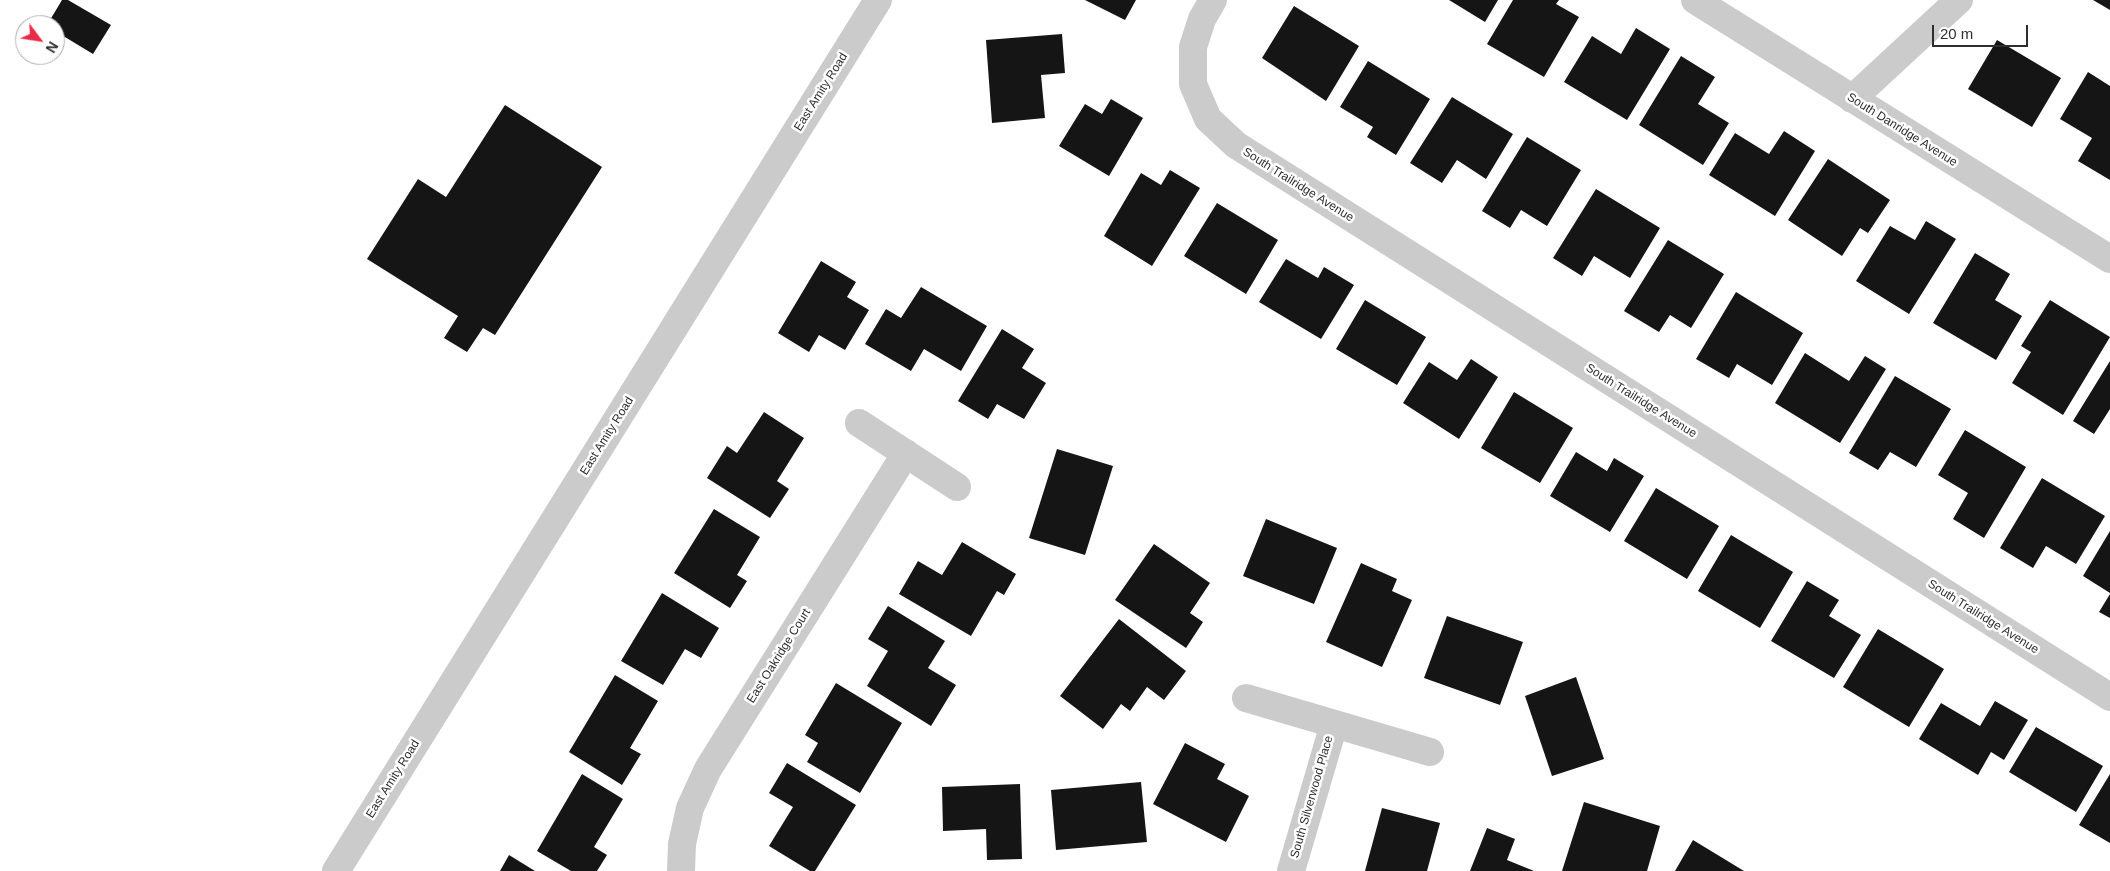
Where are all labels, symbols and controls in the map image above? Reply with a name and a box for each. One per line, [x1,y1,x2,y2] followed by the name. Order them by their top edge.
[15,15,65,65] north arrow
[1935,15,2031,47] scale bar
[1940,25,1973,42] text: 20 m
[43,39,61,56] text: N
[791,50,851,134] street label: East Amity Road
[1844,90,1960,170] street label: South Danridge Avenue
[1240,145,1356,225] street label: South Trailridge Avenue
[1583,361,1699,441] street label: South Trailridge Avenue
[577,394,637,478] street label: East Amity Road
[1925,577,2041,657] street label: South Trailridge Avenue
[744,606,814,706] street label: East Oakridge Court
[1288,734,1336,860] street label: South Silverwood Place
[363,737,423,821] street label: East Amity Road

